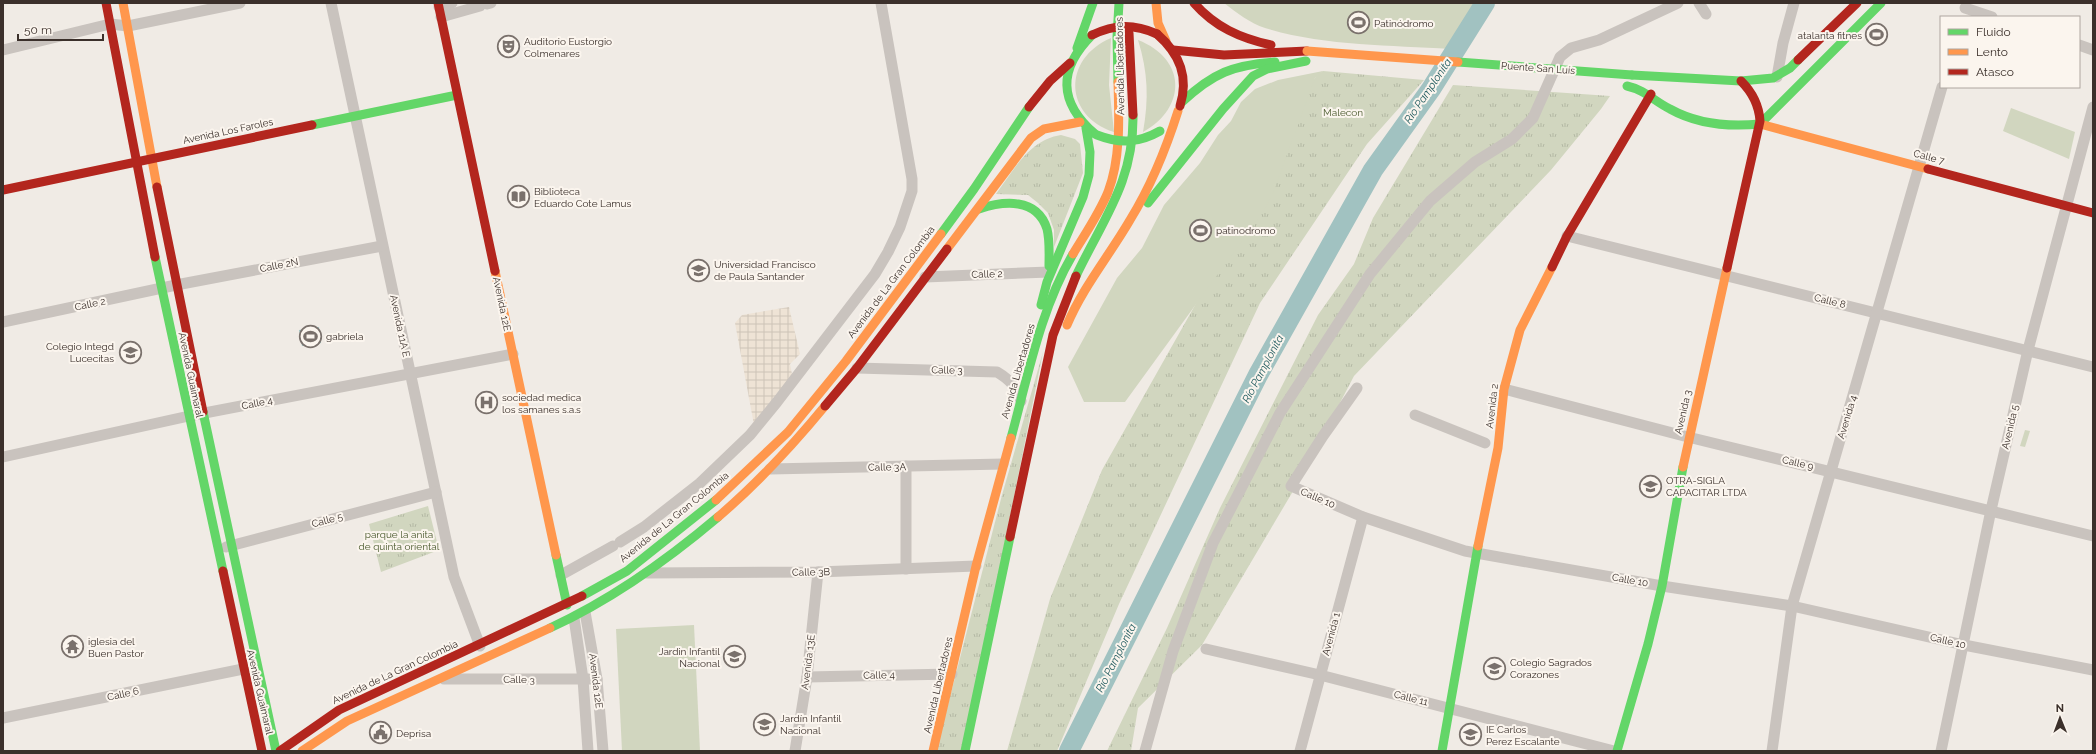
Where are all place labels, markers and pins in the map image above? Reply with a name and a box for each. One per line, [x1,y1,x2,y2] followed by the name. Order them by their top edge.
[1346,10,1372,36] sports icon: Patinódromo
[1374,18,1434,29] place label: Patinódromo
[1864,22,1890,48] sports icon: atalanta fitnes
[1798,30,1862,41] place label: atalanta fitnes
[496,34,522,60] theatre icon: Auditorio Eustorgio Colmenares
[524,36,612,59] place label: Auditorio Eustorgio Colmenares
[505,184,531,210] library icon: Biblioteca Eduardo Cote Lamus
[534,186,631,209] place label: Biblioteca Eduardo Cote Lamus
[1188,217,1214,243] sports icon: patinodromo
[1216,225,1276,236] place label: patinodromo
[686,257,712,283] school or university icon: Universidad Francisco de Paula Santander
[714,259,816,282] place label: Universidad Francisco de Paula Santander
[297,323,323,349] sports icon: gabriela
[326,331,364,342] place label: gabriela
[117,339,143,365] school or university icon: Colegio Integd Lucecitas
[46,341,114,364] place label: Colegio Integd Lucecitas
[474,390,500,416] hospital icon: sociedad medica los samanes s.a.s
[502,392,581,415] place label: sociedad medica los samanes s.a.s
[1638,473,1664,499] school or university icon: OTRA-SIGLA CAPACITAR LTDA
[1666,475,1747,498] place label: OTRA-SIGLA CAPACITAR LTDA
[60,634,86,660] temple icon: iglesia del Buen Pastor
[88,636,145,659] place label: iglesia del Buen Pastor
[722,644,748,670] school or university icon: Jardin Infantil Nacional
[659,646,720,669] place label: Jardin Infantil Nacional
[1481,655,1507,681] school or university icon: Colegio Sagrados Corazones
[1510,657,1592,680] place label: Colegio Sagrados Corazones
[751,711,777,737] school or university icon: Jardín Infantil Nacional
[780,713,842,736] place label: Jardín Infantil Nacional
[367,720,393,746] public building icon: Deprisa
[1457,722,1483,748] school or university icon: IE Carlos Perez Escalante
[1486,724,1560,747] place label: IE Carlos Perez Escalante
[396,728,431,739] place label: Deprisa

